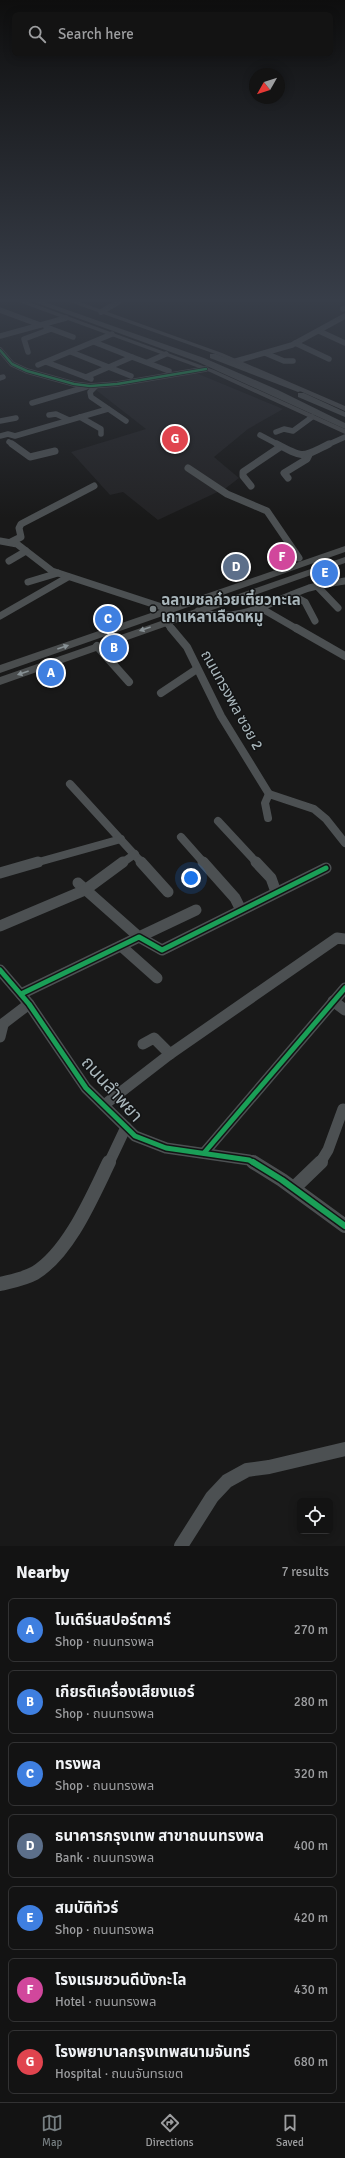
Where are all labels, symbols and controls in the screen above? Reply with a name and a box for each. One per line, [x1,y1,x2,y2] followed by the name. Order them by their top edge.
[12,12,333,56] search box
[26,23,48,45] icon: search
[58,25,134,43] text: Search here
[249,68,285,104] north arrow
[162,424,188,454] pin: G
[269,542,295,572] pin: F
[223,552,249,582] pin: D
[312,558,338,588] pin: E
[161,589,301,627] place label: ฉลามชลก๋วยเตี๋ยวทะเล เกาเหลาเลือดหมู
[95,604,121,634] pin: C
[148,604,158,614] marker: ฉลามชลก๋วยเตี๋ยวทะเล เกาเหลาเลือดหมู
[138,626,150,632] one-way arrow
[101,633,127,663] pin: B
[58,643,70,649] one-way arrow
[197,647,267,753] street label: ถนนทรงพล ซอย 2
[38,658,64,688] pin: A
[16,670,28,676] one-way arrow
[181,868,201,888] your location
[77,1052,147,1126] street label: ถนนลำพยา
[297,1498,333,1534] map controls
[297,1498,333,1534] button: locate
[16,1562,69,1583] text: Nearby
[281,1564,329,1580] text: 7 results
[55,1611,171,1629] text: โมเดิร์นสปอร์ตคาร์
[26,1622,34,1638] text: A
[294,1622,328,1638] text: 270 m
[55,1634,154,1650] text: Shop · ถนนทรงพล
[55,1683,195,1701] text: เกียรติเครื่องเสียงแอร์
[26,1694,34,1710] text: B
[294,1694,328,1710] text: 280 m
[55,1706,154,1722] text: Shop · ถนนทรงพล
[55,1755,101,1773] text: ทรงพล
[26,1766,34,1782] text: C
[294,1766,328,1782] text: 320 m
[55,1778,154,1794] text: Shop · ถนนทรงพล
[55,1827,264,1845] text: ธนาคารกรุงเทพ สาขาถนนทรงพล
[26,1838,34,1854] text: D
[294,1838,328,1854] text: 400 m
[55,1850,154,1866] text: Bank · ถนนทรงพล
[55,1899,118,1917] text: สมบัติทัวร์
[26,1910,34,1926] text: E
[294,1910,328,1926] text: 420 m
[55,1922,154,1938] text: Shop · ถนนทรงพล
[55,1971,186,1989] text: โรงแรมชวนดีบังกะโล
[27,1982,33,1998] text: F
[294,1982,328,1998] text: 430 m
[55,1994,156,2010] text: Hotel · ถนนทรงพล
[55,2043,250,2061] text: โรงพยาบาลกรุงเทพสนามจันทร์
[26,2054,34,2070] text: G
[294,2054,328,2070] text: 680 m
[55,2066,183,2082] text: Hospital · ถนนจันทรเขต
[41,2112,63,2149] tab: Map
[146,2112,194,2149] tab: Directions
[276,2112,304,2149] tab: Saved

